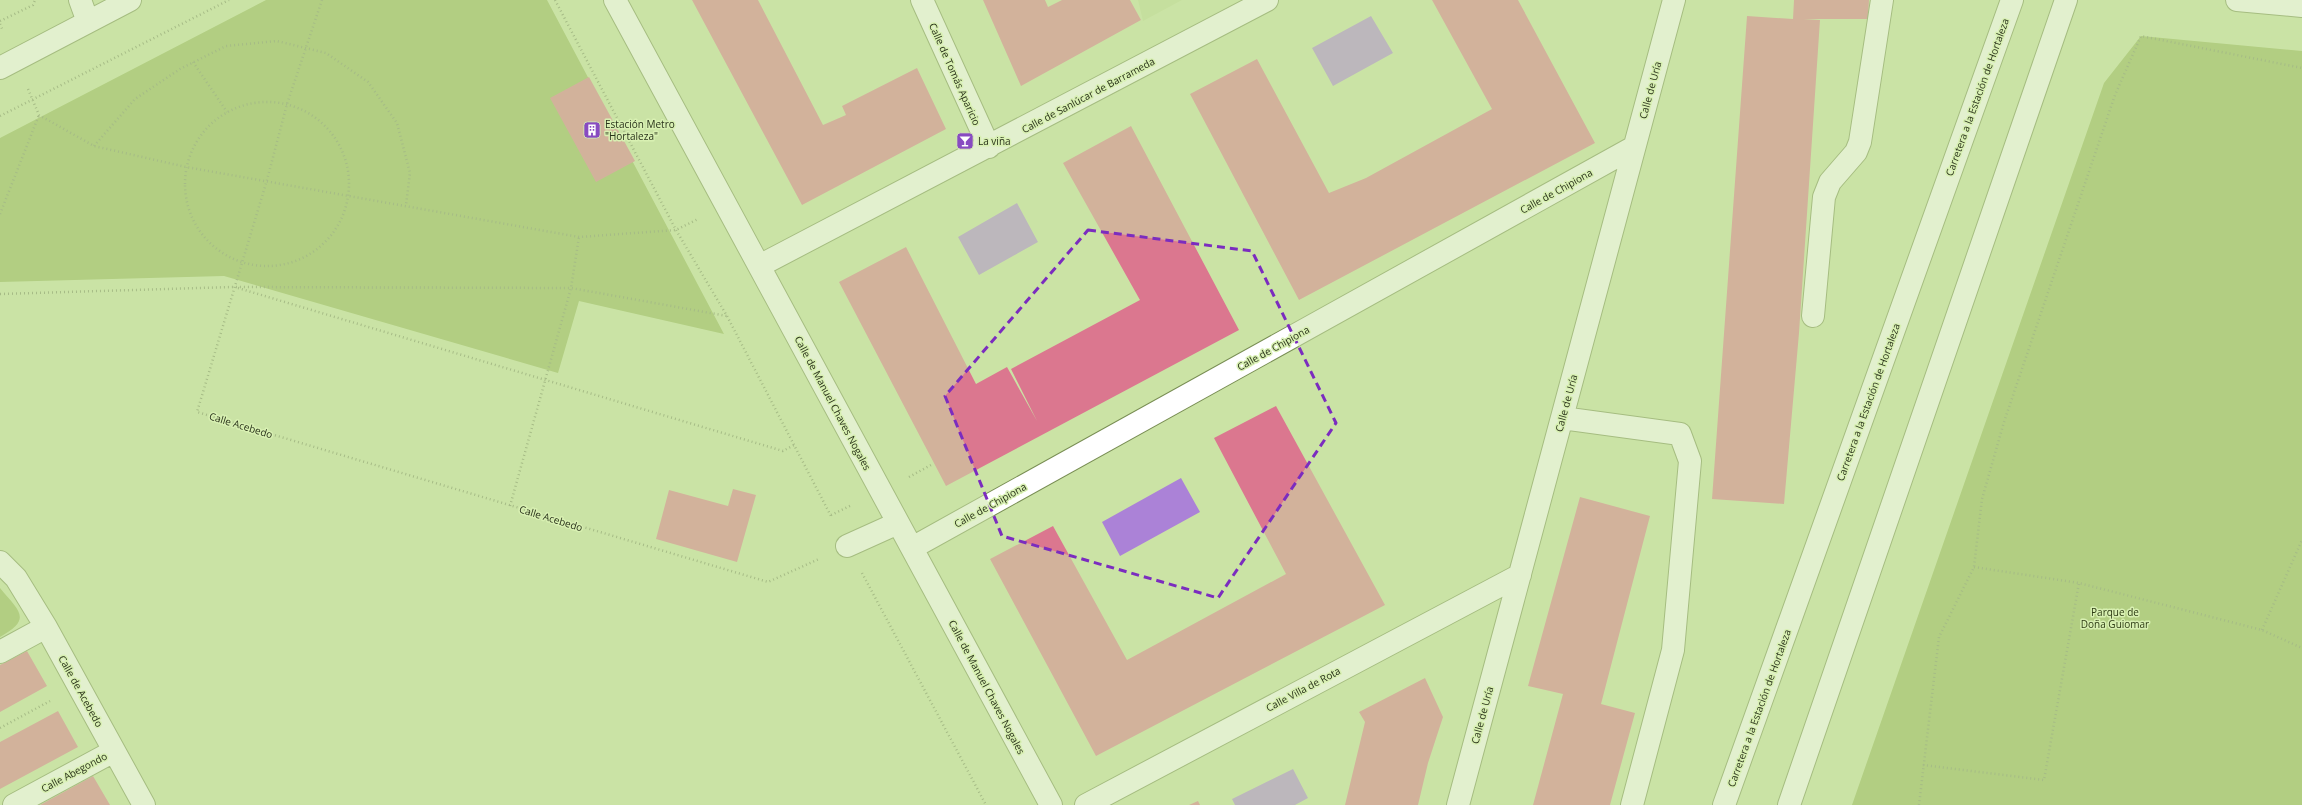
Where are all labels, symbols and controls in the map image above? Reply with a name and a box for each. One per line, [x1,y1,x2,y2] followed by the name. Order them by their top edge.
[1942,16,2012,178] street label: Carretera a la Estación de Hortaleza
[926,20,984,128] street label: Calle de Tomás Aparicio
[1019,54,1157,136] street label: Calle de Sanlúcar de Barrameda
[1636,60,1664,120] street label: Calle de Uría
[605,117,675,143] place label: Estación Metro "Hortaleza"
[582,120,602,140] building icon: Estación Metro "Hortaleza"
[955,131,975,151] bar icon: La viña
[978,134,1011,148] place label: La viña
[1517,165,1595,217] street label: Calle de Chipiona
[1833,321,1903,483] street label: Carretera a la Estación de Hortaleza
[1234,322,1312,374] street label: Calle de Chipiona
[792,333,875,473] street label: Calle de Manuel Chaves Nogales
[1552,373,1580,433] street label: Calle de Uría
[208,409,274,441] street label: Calle Acebedo
[951,479,1029,531] street label: Calle de Chipiona
[518,502,584,534] street label: Calle Acebedo
[2081,605,2149,631] park label: Parque de Doña Guiomar
[946,617,1029,757] street label: Calle de Manuel Chaves Nogales
[1724,627,1794,789] street label: Carretera a la Estación de Hortaleza
[55,653,107,729] street label: Calle de Acebedo
[1263,663,1343,715] street label: Calle Villa de Rota
[1468,685,1496,745] street label: Calle de Uría
[39,749,109,795] street label: Calle Abegondo

